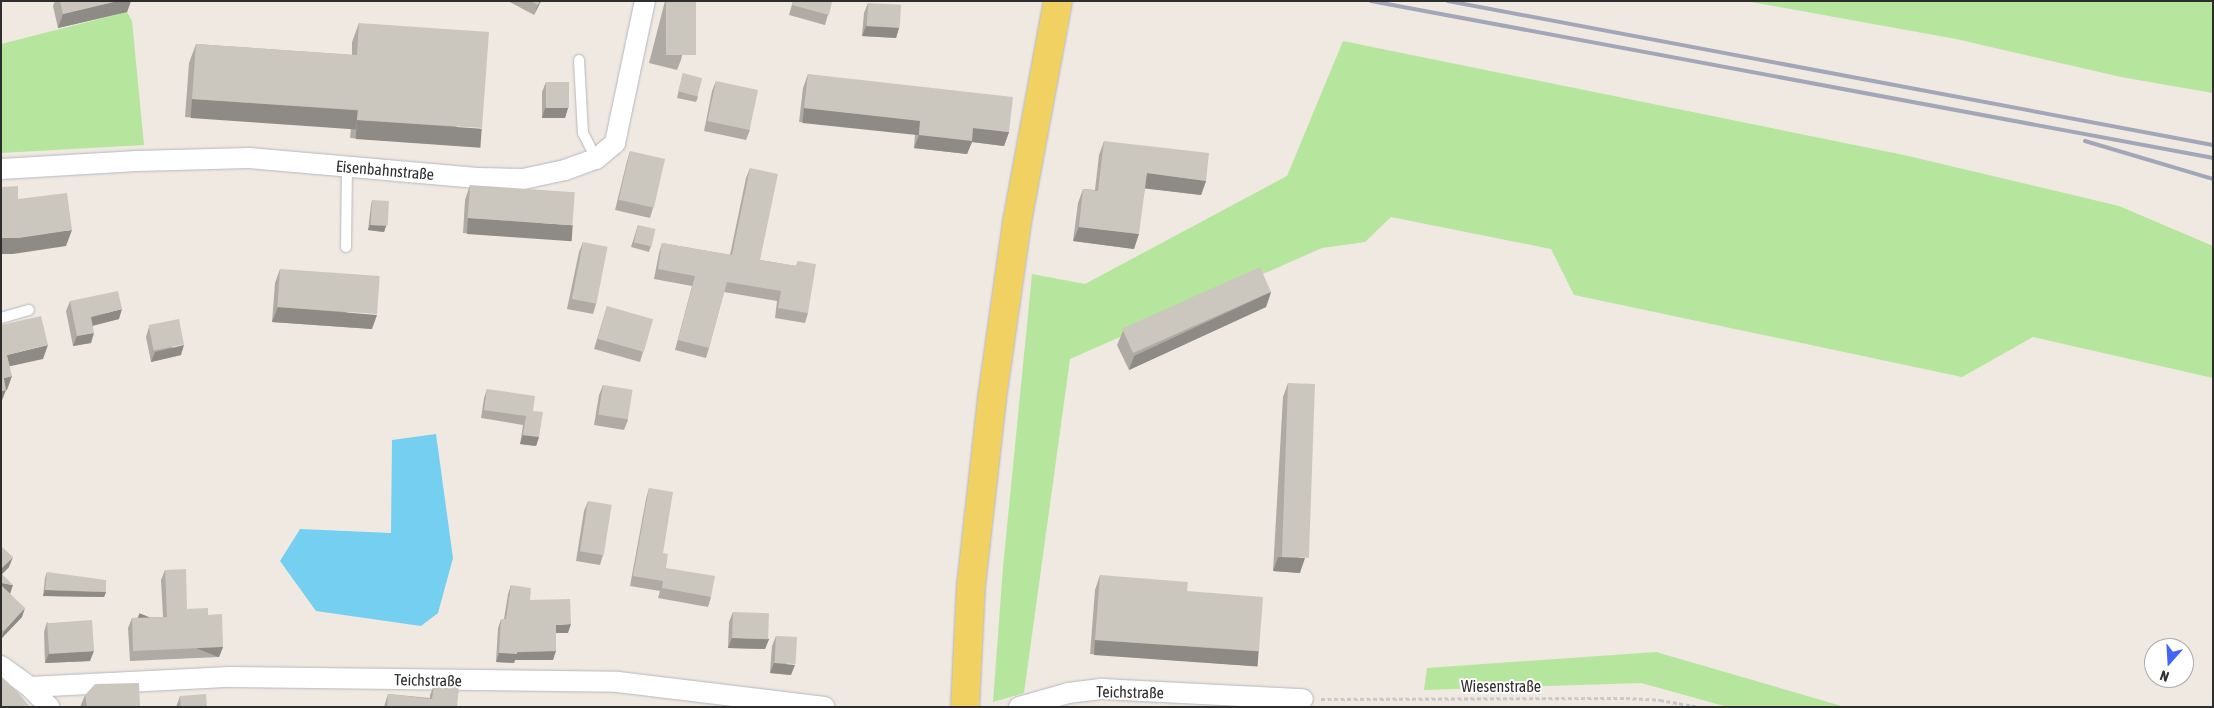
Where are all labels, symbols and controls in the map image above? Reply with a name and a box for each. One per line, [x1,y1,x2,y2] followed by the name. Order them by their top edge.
[335,156,435,184] street label: Eisenbahnstraße
[2144,638,2194,688] north arrow
[2158,667,2171,685] text: N
[394,670,462,690] street label: Teichstraße
[1461,676,1541,696] street label: Wiesenstraße
[1096,682,1164,702] street label: Teichstraße

